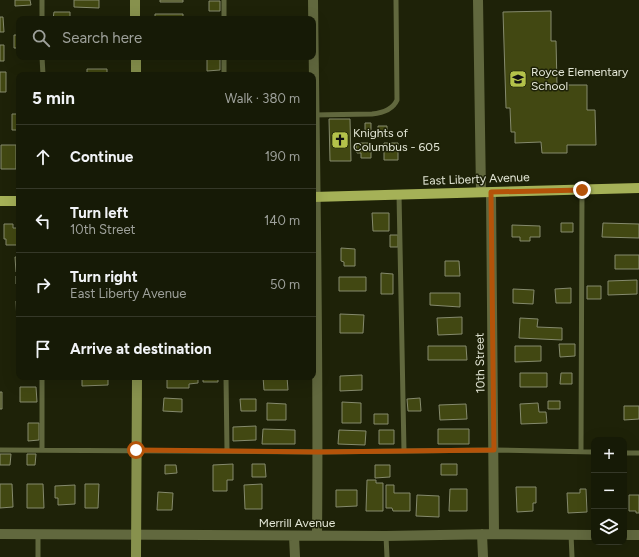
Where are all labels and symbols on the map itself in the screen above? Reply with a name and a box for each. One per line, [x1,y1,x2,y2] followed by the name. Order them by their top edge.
[531,65,629,93] place label: Royce Elementary School
[508,69,528,89] school or university icon: Royce Elementary School
[353,126,440,154] place label: Knights of Columbus - 605
[330,130,350,150] church icon: Knights of Columbus - 605
[422,170,530,188] street label: East Liberty Avenue
[573,181,591,199] route end
[472,332,488,393] street label: 10th Street
[127,441,145,459] route start
[259,516,336,530] street label: Merrill Avenue

